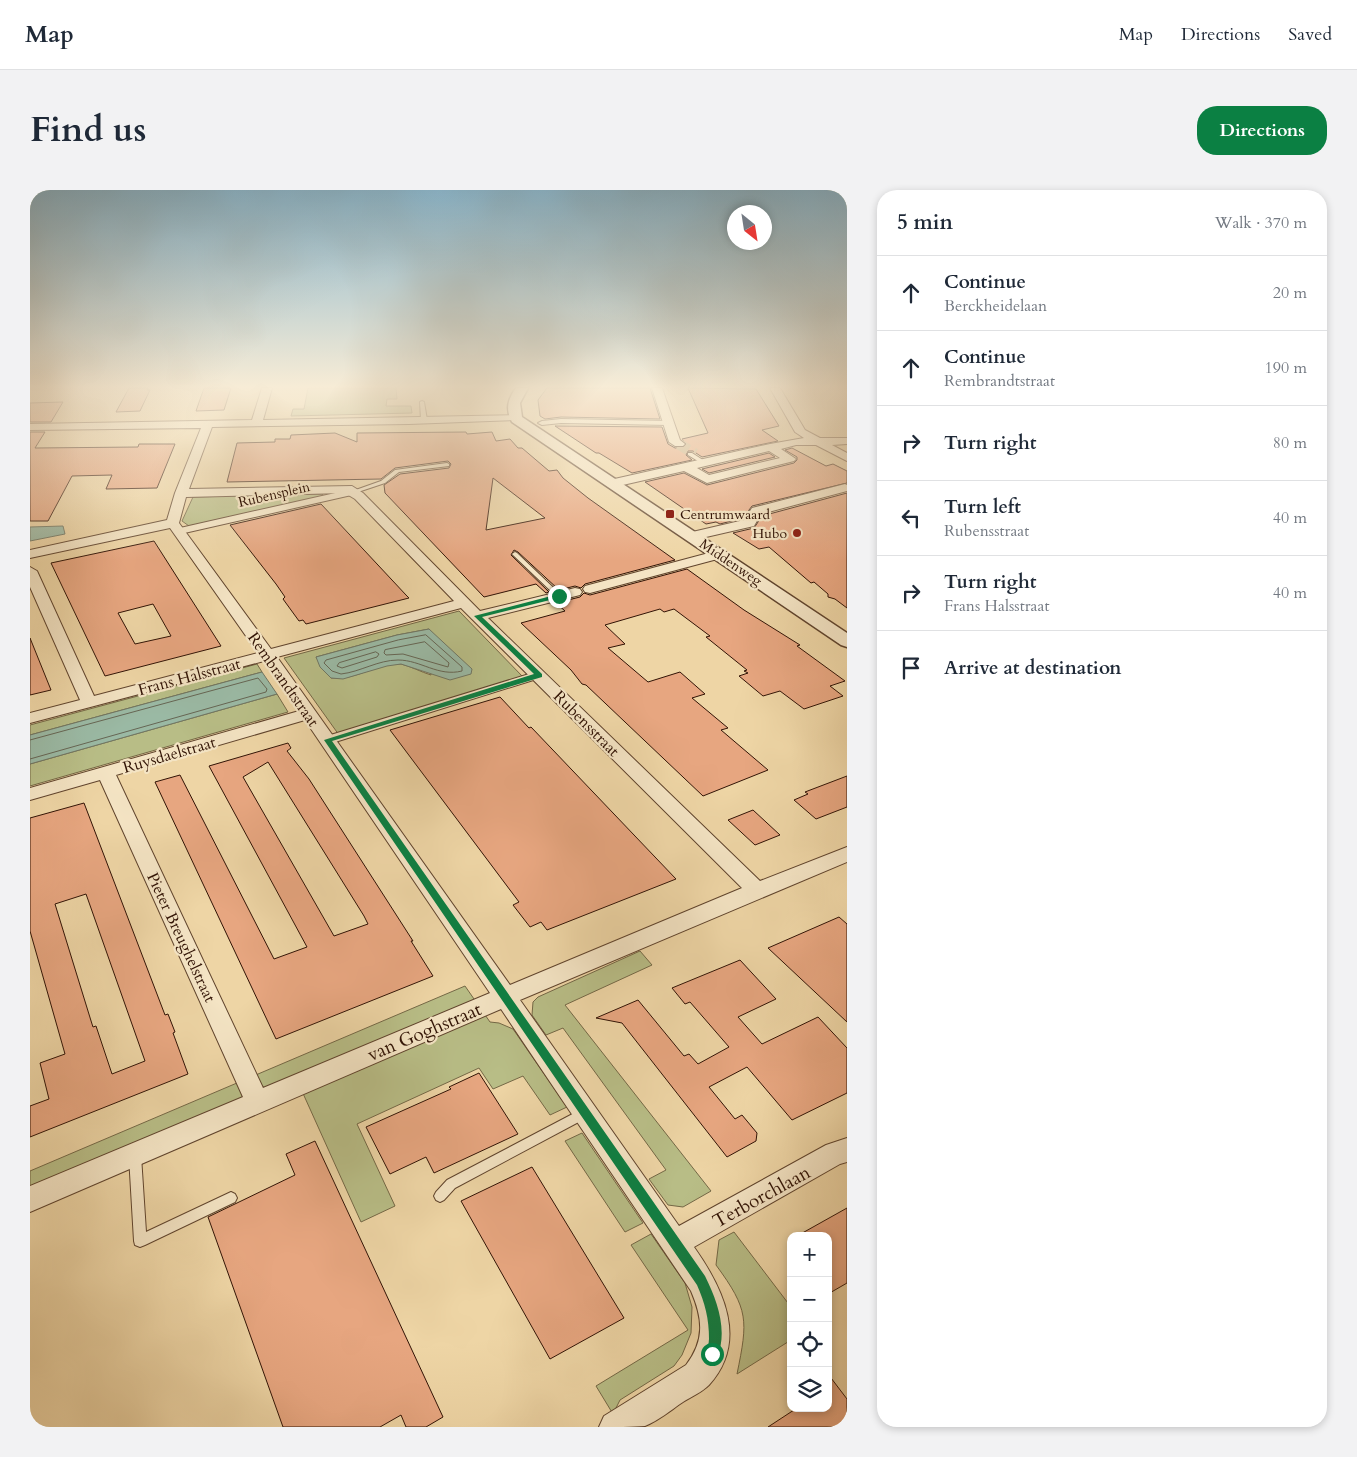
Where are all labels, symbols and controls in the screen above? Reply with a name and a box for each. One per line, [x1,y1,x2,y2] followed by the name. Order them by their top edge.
[25,18,74,51] text: Map
[1119,22,1153,47] text: Map
[1181,22,1260,47] text: Directions
[1288,22,1332,47] text: Saved
[30,106,146,154] text: Find us
[1197,106,1327,155] button: Directions
[727,205,772,250] north arrow
[897,208,953,237] text: 5 min
[1215,212,1307,234] text: Walk · 370 m
[944,269,1026,295] text: Continue
[897,279,925,307] icon: ahead
[1273,282,1307,304] text: 20 m
[944,295,1047,317] text: Berckheidelaan
[944,344,1026,370] text: Continue
[897,354,925,382] icon: ahead
[1265,357,1307,379] text: 190 m
[944,370,1055,392] text: Rembrandtstraat
[897,429,925,457] icon: right
[944,430,1036,456] text: Turn right
[1273,432,1307,454] text: 80 m
[236,477,312,512] street label: Rubensplein
[944,494,1021,520] text: Turn left
[897,504,925,532] icon: left
[680,505,771,524] place label: Centrumwaard
[1273,507,1307,529] text: 40 m
[664,508,676,520] marker: Centrumwaard
[944,520,1029,542] text: Rubensstraat
[753,524,787,543] place label: Hubo
[791,527,803,539] marker: Hubo
[696,534,766,590] street label: Middenweg
[944,569,1036,595] text: Turn right
[897,579,925,607] icon: right
[1273,582,1307,604] text: 40 m
[548,585,571,608] route end
[944,595,1049,617] text: Frans Halsstraat
[242,628,324,731] street label: Rembrandtstraat
[135,653,243,701] street label: Frans Halsstraat
[897,654,925,682] icon: arrive
[944,655,1121,681] text: Arrive at destination
[548,686,624,762] street label: Rubensstraat
[120,731,218,779] street label: Ruysdaelstraat
[141,869,221,1006] street label: Pieter Breughelstraat
[363,996,486,1068] street label: van Goghstraat
[708,1159,815,1234] street label: Terborchlaan
[787,1232,832,1412] map controls
[787,1232,832,1277] button: +
[787,1277,832,1322] button: −
[787,1322,832,1367] button: locate
[701,1343,724,1366] route start
[787,1367,832,1412] button: layers

